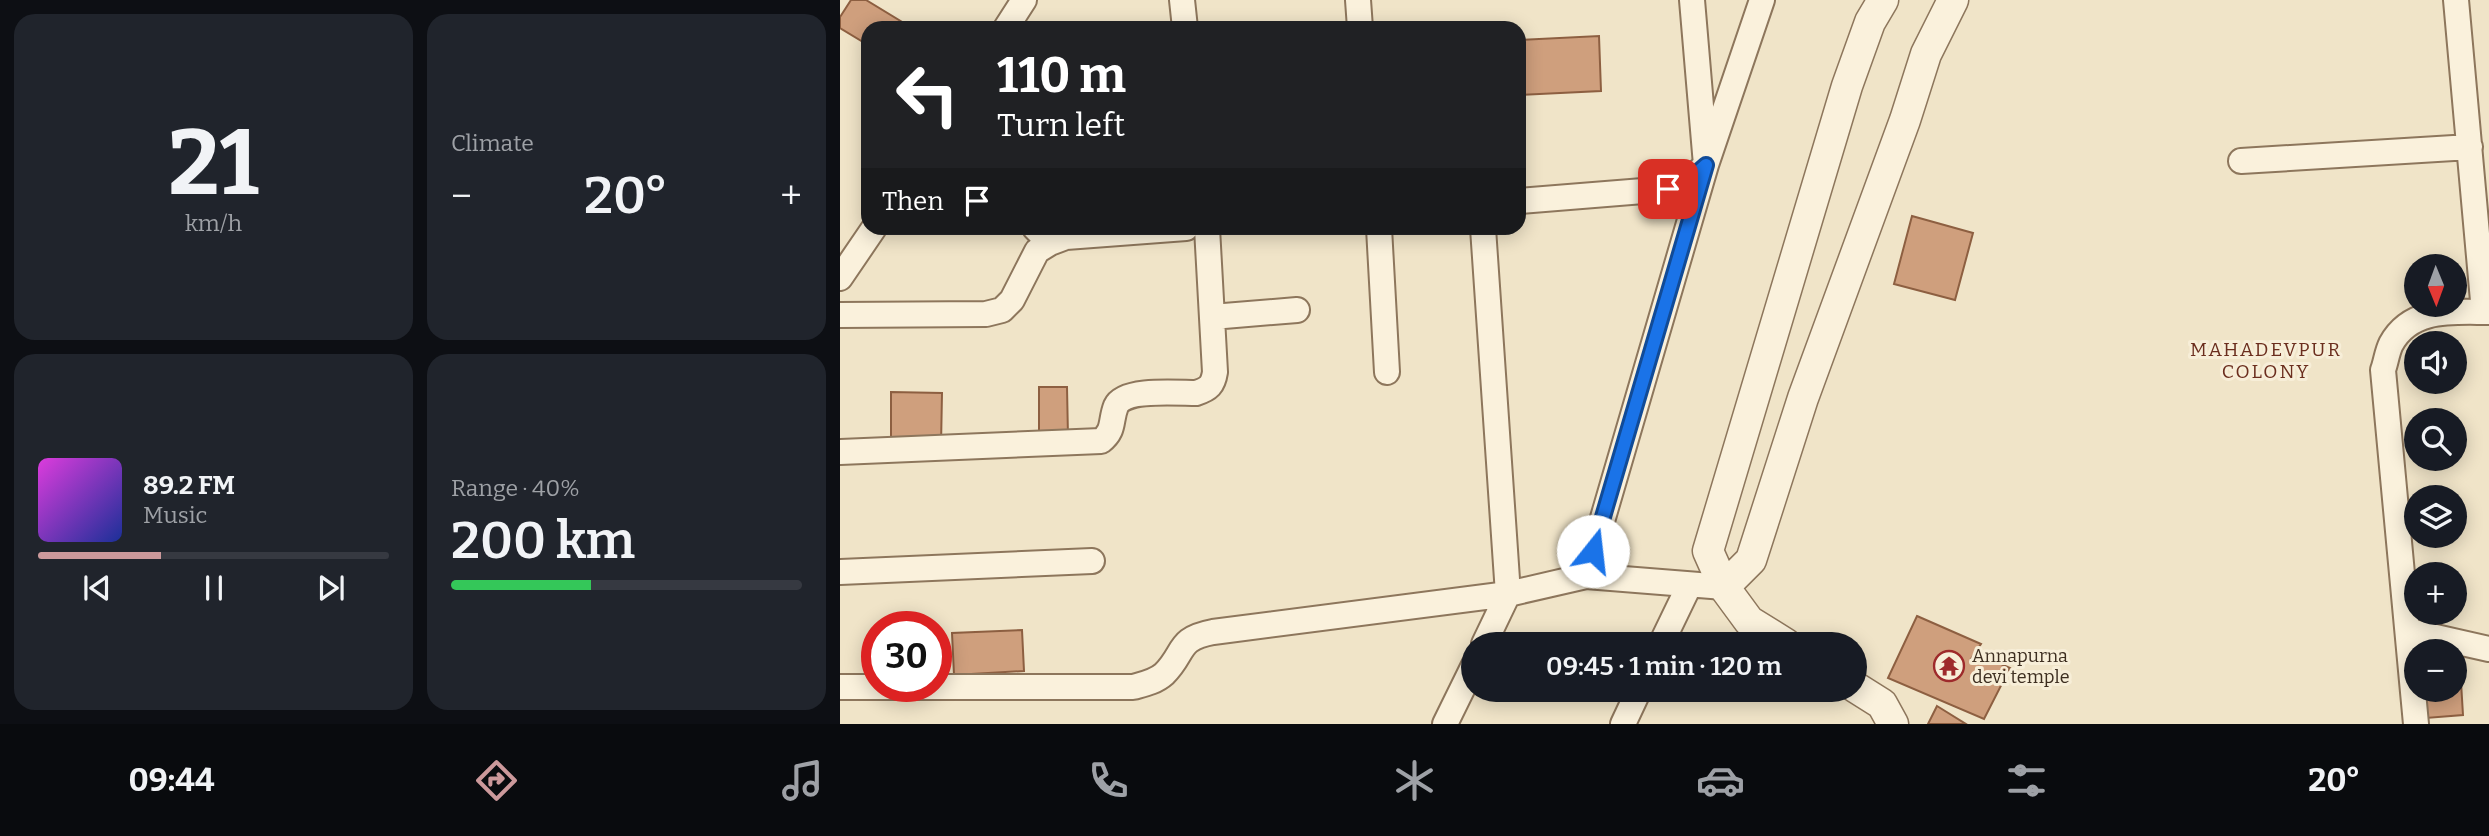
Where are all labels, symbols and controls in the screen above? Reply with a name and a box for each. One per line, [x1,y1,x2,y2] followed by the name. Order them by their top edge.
[997,46,1126,105] text: 110 m
[882,49,973,140] icon: left
[997,106,1125,144] text: Turn left
[168,109,259,218] text: 21
[451,129,534,157] text: Climate
[1638,159,1698,219] pin
[584,164,668,227] text: 20°
[1649,170,1687,208] icon: arrive
[451,173,472,219] text: −
[780,173,802,219] text: +
[958,182,996,220] icon: arrive
[882,186,944,217] text: Then
[185,209,242,237] text: km/h
[2404,254,2468,317] north arrow
[2404,254,2467,702] map controls
[2404,331,2467,394] button: sound
[2190,338,2342,383] district label: MAHADEVPUR COLONY
[2404,408,2467,471] button: search
[143,470,235,501] text: 89.2 FM
[451,474,580,502] text: Range · 40%
[2404,485,2467,548] button: layers
[143,501,207,529] text: Music
[451,509,635,572] text: 200 km
[1556,514,1630,588] position arrow
[2404,562,2467,625] button: +
[78,569,116,607] icon: previous
[195,569,233,607] icon: pause
[312,569,350,607] icon: next
[861,611,952,702] speed limit sign: 30
[2404,639,2467,702] button: −
[1972,645,2070,688] place label: Annapurna devi temple
[1932,649,1966,683] temple icon: Annapurna devi temple
[1546,651,1782,682] text: 09:45 · 1 min · 120 m
[472,756,521,805] icon: directions
[778,756,827,805] icon: music
[1084,756,1133,805] icon: phone
[1390,756,1439,805] icon: climate
[1696,756,1745,805] icon: car
[2002,756,2051,805] icon: filters
[129,761,215,799] text: 09:44
[2308,761,2360,799] text: 20°

